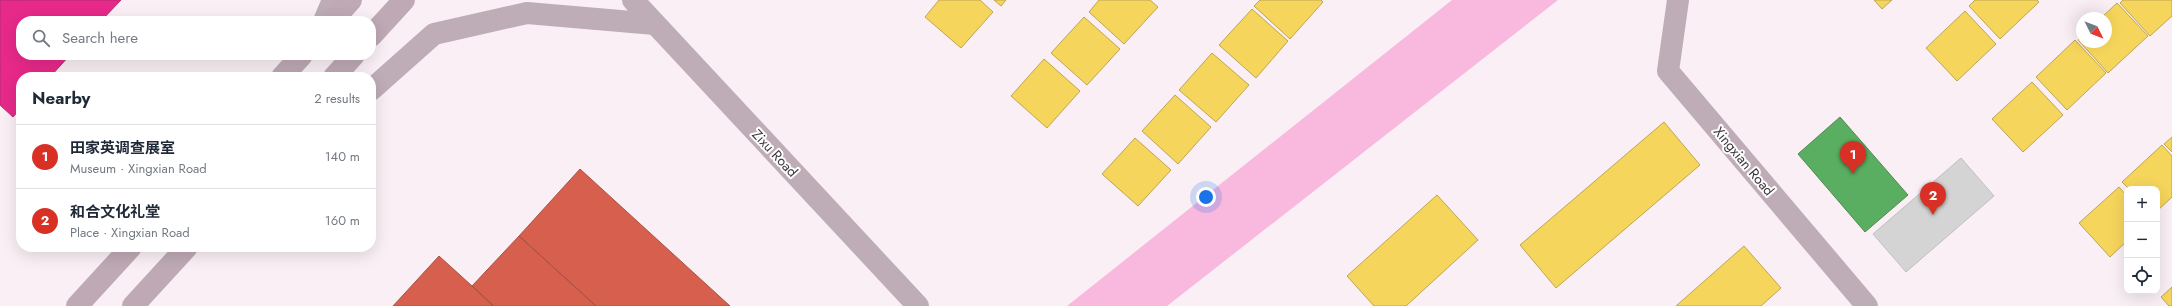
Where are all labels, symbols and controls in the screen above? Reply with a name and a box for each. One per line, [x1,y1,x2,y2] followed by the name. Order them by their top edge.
[2076,12,2112,48] north arrow
[16,16,376,60] search box
[30,27,52,49] icon: search
[62,27,138,49] text: Search here
[32,86,90,110] text: Nearby
[314,89,360,108] text: 2 results
[1709,122,1779,200] street label: Xingxian Road
[748,125,802,181] street label: Zixu Road
[70,137,175,159] text: 田家英调查展室
[1840,141,1866,174] pin: 1
[42,147,48,166] text: 1
[325,147,360,166] text: 140 m
[70,159,207,178] text: Museum · Xingxian Road
[1920,182,1946,215] pin: 2
[2124,186,2160,294] map controls
[2124,186,2160,222] button: +
[1196,187,1216,207] your location
[70,201,160,223] text: 和合文化礼堂
[41,211,49,230] text: 2
[325,211,360,230] text: 160 m
[2124,222,2160,258] button: −
[70,223,190,242] text: Place · Xingxian Road
[2124,258,2160,294] button: locate

